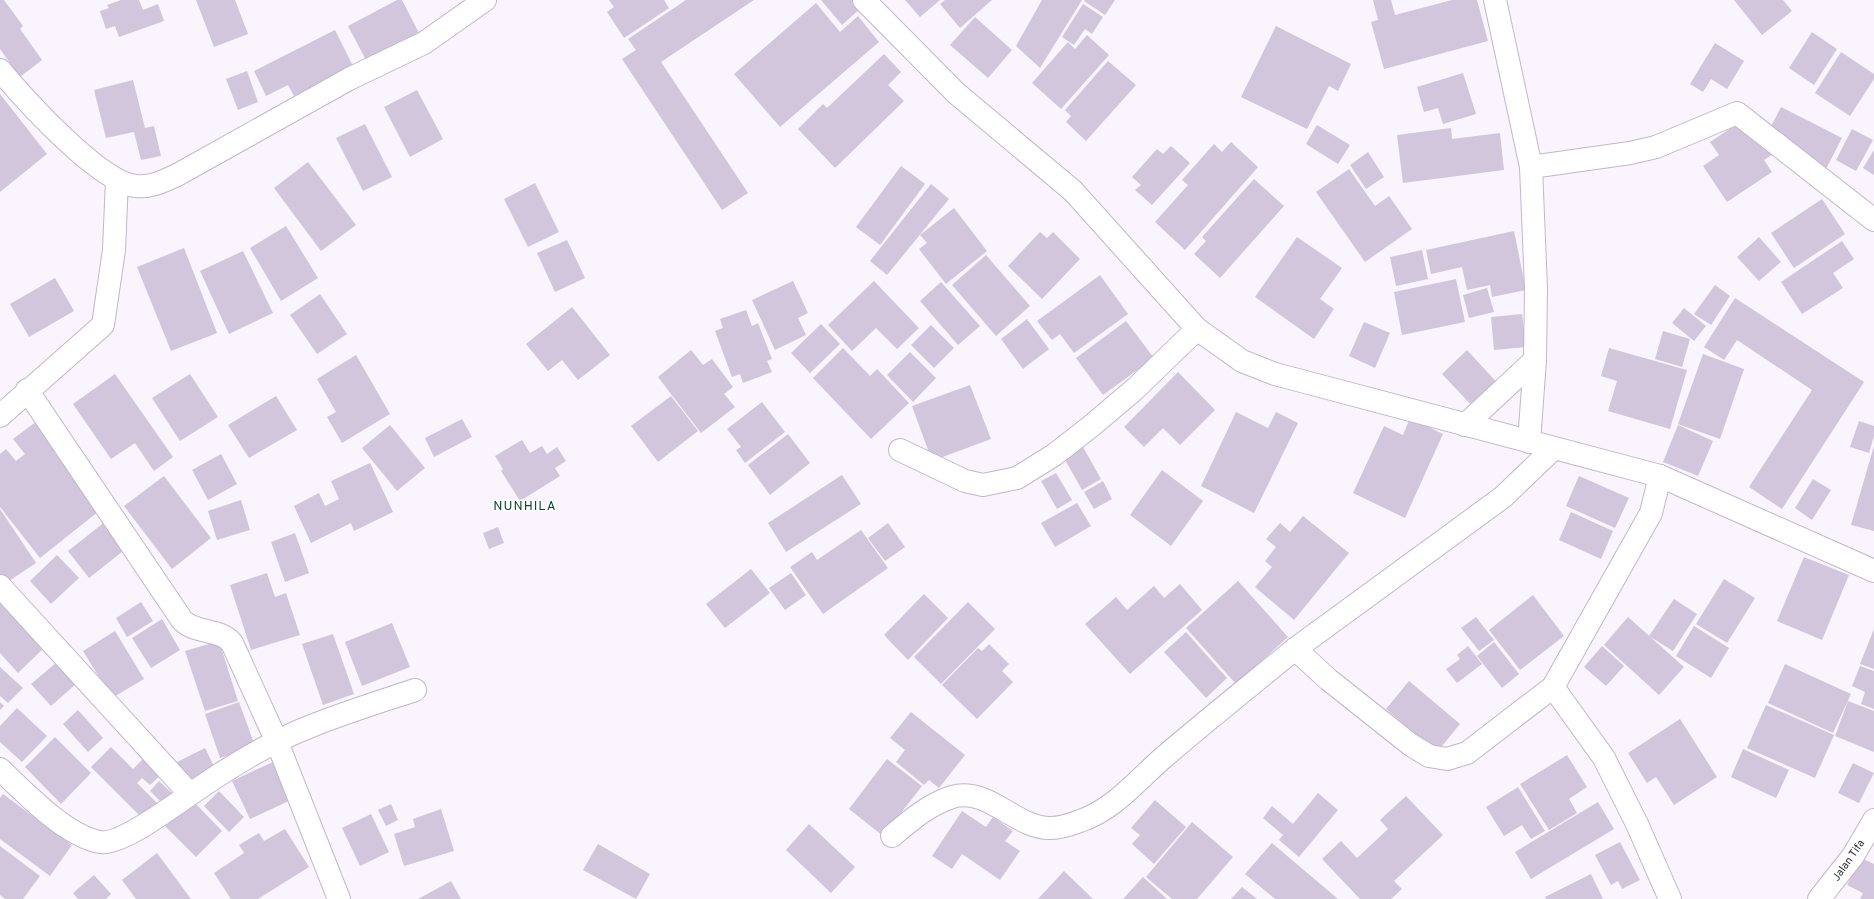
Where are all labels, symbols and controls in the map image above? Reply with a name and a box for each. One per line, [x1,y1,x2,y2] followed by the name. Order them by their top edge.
[493,499,557,515] district label: NUNHILA
[1829,837,1868,884] street label: Jalan Tifa

